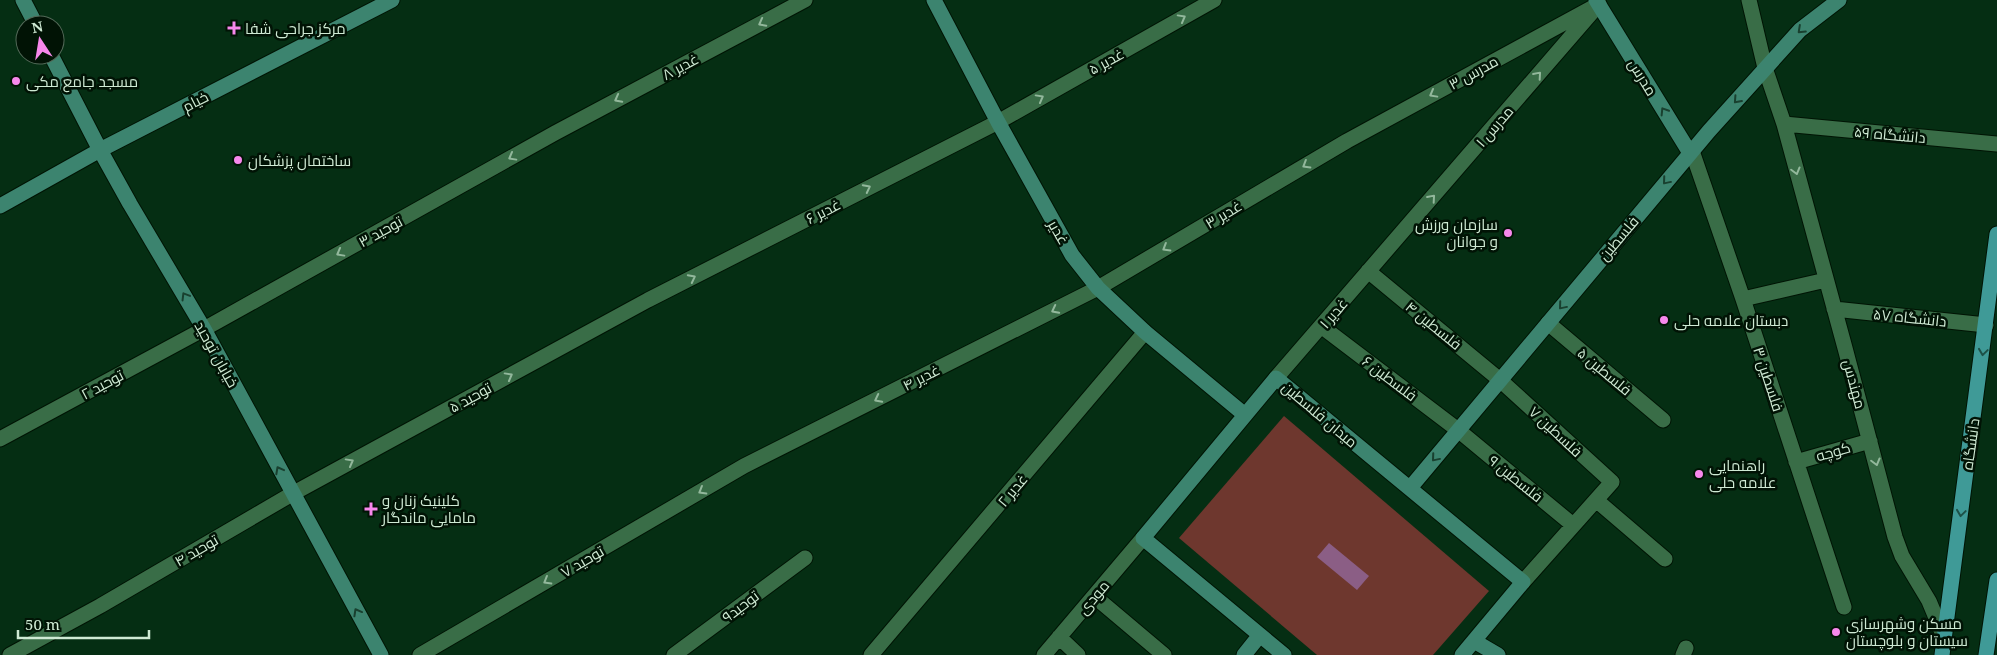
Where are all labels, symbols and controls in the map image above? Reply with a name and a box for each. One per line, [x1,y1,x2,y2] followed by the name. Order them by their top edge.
[1177,14,1186,24] one-way arrow
[15,15,65,65] north arrow
[30,16,45,37] text: N
[758,17,767,27] one-way arrow
[245,18,346,39] place label: مرکز جراحی شفا
[227,21,241,35] marker: مرکز جراحی شفا
[1797,24,1806,33] one-way arrow
[1085,43,1127,79] street label: غدیر ۵
[658,48,702,84] street label: غدیر ۸
[1445,50,1502,95] street label: مدرس ۳
[1623,55,1662,100] street label: مدرس
[26,71,138,93] place label: مسجد جامع مکی
[1532,71,1541,80] one-way arrow
[10,75,22,87] marker: مسجد جامع مکی
[179,86,212,117] street label: خیام
[1429,88,1438,98] one-way arrow
[614,93,623,103] one-way arrow
[1035,94,1044,104] one-way arrow
[1734,94,1743,103] one-way arrow
[1471,101,1518,151] street label: مدرس ۱
[1661,108,1671,117] one-way arrow
[1853,121,1927,147] street label: دانشگاه ۵۹
[248,150,351,171] place label: ساختمان پزشکان
[509,150,518,160] one-way arrow
[232,154,244,166] marker: ساختمان پزشکان
[1302,159,1311,169] one-way arrow
[1791,166,1801,174] one-way arrow
[1663,176,1672,185] one-way arrow
[862,184,871,194] one-way arrow
[802,194,844,228] street label: غدیر ۶
[1426,194,1435,203] one-way arrow
[1201,195,1245,233] street label: غدیر ۳
[354,211,406,251] street label: توحید ۳
[1593,211,1643,265] street label: فلسطین
[1415,214,1498,252] place label: سازمان ورزش و جوانان
[1043,215,1074,248] street label: غدیر
[1502,227,1514,239] marker: سازمان ورزش و جوانان
[1162,242,1171,252] one-way arrow
[336,247,345,257] one-way arrow
[686,274,695,284] one-way arrow
[181,293,191,302] one-way arrow
[1314,294,1352,332] street label: غدیر ۱
[1401,296,1466,355] street label: فلسطین ۴
[1559,300,1567,309] one-way arrow
[1872,303,1948,331] street label: دانشگاه ۵۷
[1051,304,1060,314] one-way arrow
[1674,310,1788,331] place label: دبستان علامه حلی
[1658,314,1670,326] marker: دبستان علامه حلی
[190,317,243,391] street label: خیابان توحید
[1573,342,1636,400] street label: فلسطین ۵
[1748,344,1789,414] street label: فلسطین ۳
[1978,347,1988,356] one-way arrow
[1358,351,1421,406] street label: فلسطین ۶
[1838,357,1871,411] street label: مهندس
[899,359,943,395] street label: غدیر ۴
[77,365,127,403] street label: توحید ۲
[503,372,512,382] one-way arrow
[445,377,495,417] street label: توحید ۵
[1277,377,1362,452] street label: میدان فلسطین
[875,393,884,403] one-way arrow
[1524,401,1587,462] street label: فلسطین ۷
[1956,417,1984,471] street label: دانشگاه
[1813,437,1853,466] street label: کوچه
[1484,450,1547,507] street label: فلسطین ۹
[1433,452,1441,461] one-way arrow
[1709,455,1776,493] place label: راهنمایی علامه حلی
[345,458,354,468] one-way arrow
[1870,458,1880,466] one-way arrow
[276,466,286,475] one-way arrow
[1693,468,1705,480] marker: راهنمایی علامه حلی
[992,469,1032,511] street label: غدیر ۲
[699,484,708,494] one-way arrow
[381,490,476,528] place label: کلینیک زنان و مامایی ماندگار
[364,502,378,516] marker: کلینیک زنان و مامایی ماندگار
[1956,509,1967,517] one-way arrow
[171,530,221,570] street label: توحید ۴
[557,541,607,581] street label: توحید ۷
[543,575,552,585] one-way arrow
[1073,576,1114,619] street label: مودی
[718,586,762,626] street label: توحید۹
[18,608,149,640] scale bar
[354,609,364,618] one-way arrow
[1846,613,1968,651] place label: مسکن وشهرسازی سیستان و بلوچستان
[25,614,60,634] text: 50 m
[1830,626,1842,638] marker: مسکن وشهرسازی سیستان و بلوچستان

